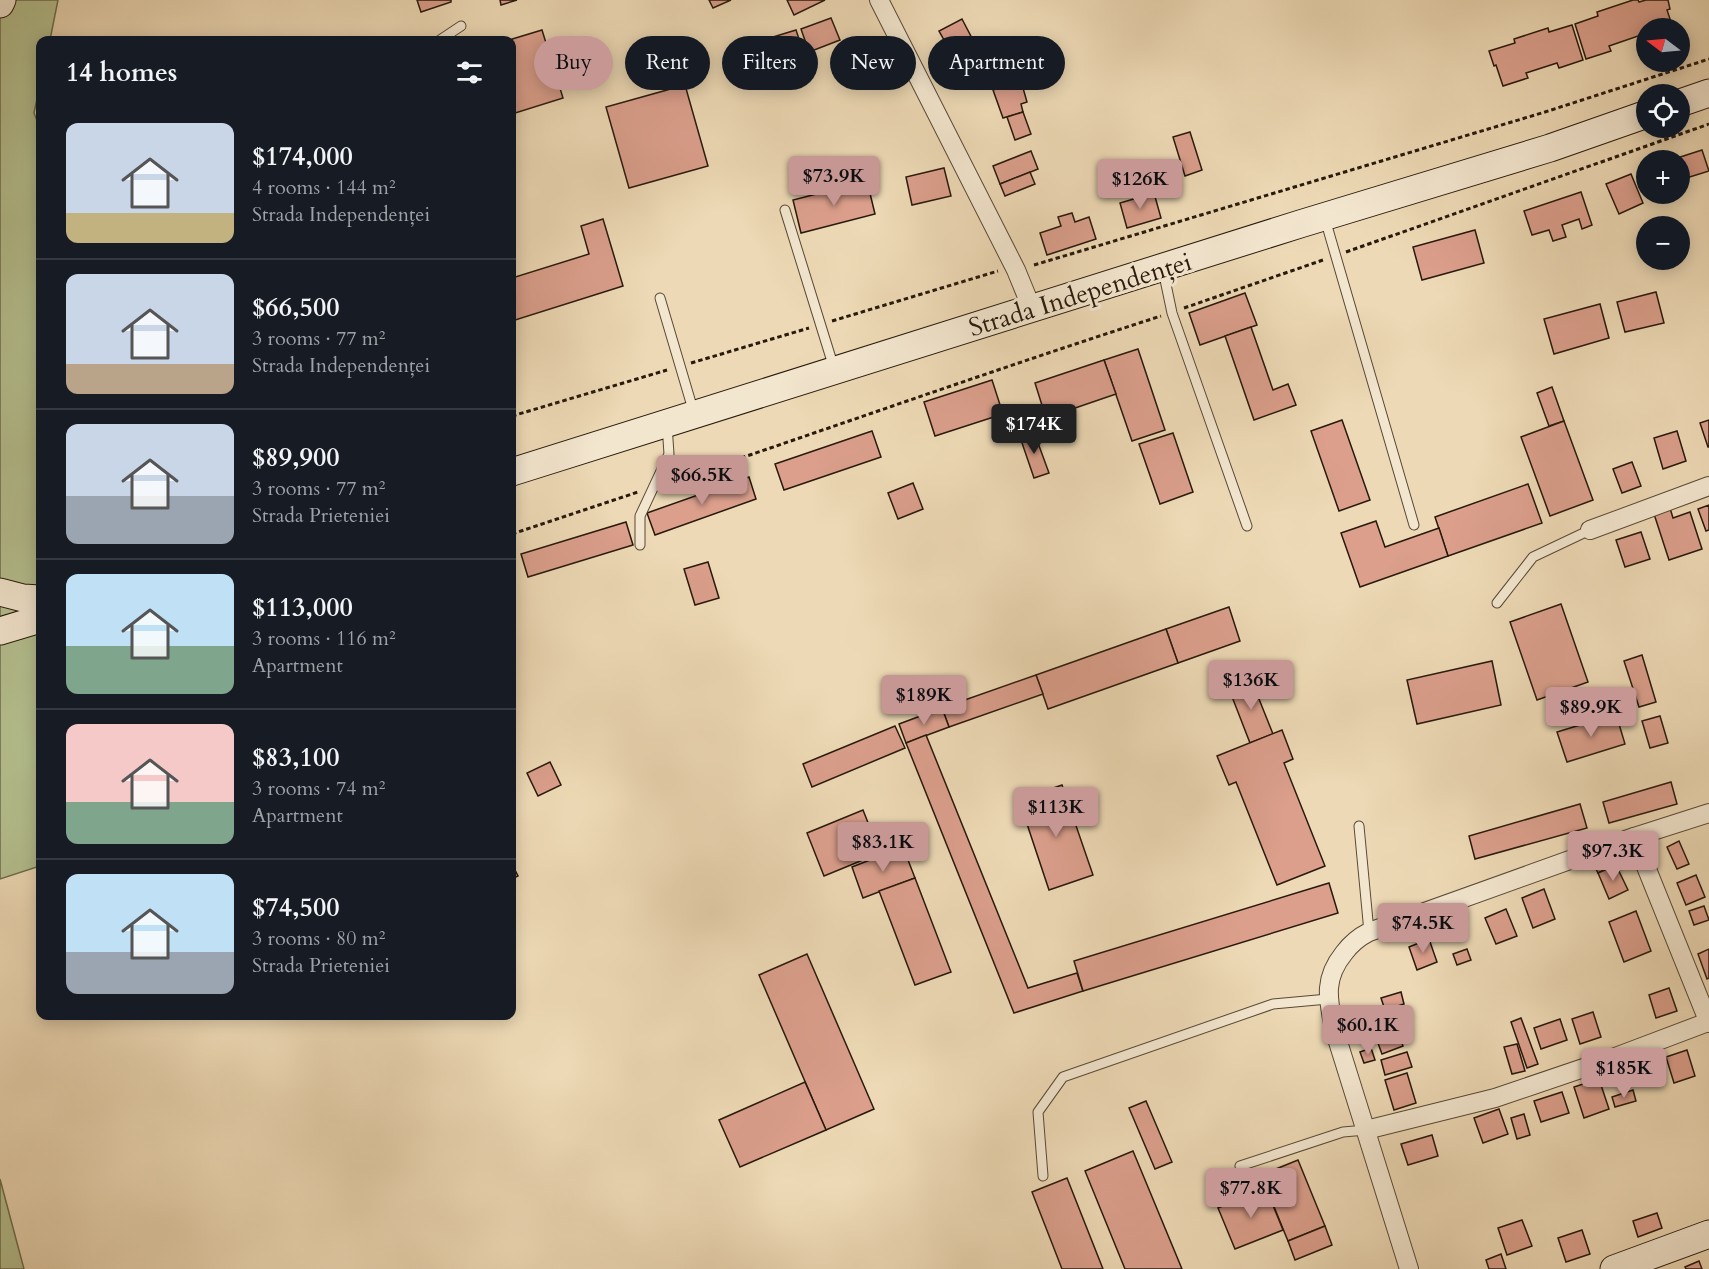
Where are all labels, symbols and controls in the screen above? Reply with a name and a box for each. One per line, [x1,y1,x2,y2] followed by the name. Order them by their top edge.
[1636,18,1690,72] north arrow
[1636,18,1690,270] map controls
[534,36,613,90] chip: Buy
[625,36,710,90] chip: Rent
[722,36,818,90] chip: Filters
[830,36,916,90] chip: New
[928,36,1065,90] chip: Apartment
[66,55,177,90] text: 14 homes
[453,56,486,89] icon: filters
[1636,84,1690,138] button: locate
[252,139,353,174] text: $174,000
[114,147,186,219] icon: home
[1636,150,1690,204] button: +
[785,156,883,207] pin: $73.9K
[1098,159,1182,210] pin: $126K
[803,162,865,189] text: $73.9K
[1111,165,1169,192] text: $126K
[252,174,396,201] text: 4 rooms · 144 m²
[252,201,430,228] text: Strada Independenței
[1636,216,1690,270] button: −
[964,244,1196,345] street label: Strada Independenței
[252,290,340,325] text: $66,500
[114,298,186,370] icon: home
[252,325,385,352] text: 3 rooms · 77 m²
[252,352,430,379] text: Strada Independenței
[992,404,1076,455] pin: $174K
[1005,410,1063,437] text: $174K
[252,440,340,475] text: $89,900
[114,448,186,520] icon: home
[653,455,751,506] pin: $66.5K
[671,461,733,488] text: $66.5K
[252,475,385,502] text: 3 rooms · 77 m²
[252,502,390,529] text: Strada Prieteniei
[252,590,353,625] text: $113,000
[114,598,186,670] icon: home
[252,625,396,652] text: 3 rooms · 116 m²
[252,652,343,679] text: Apartment
[1209,660,1293,711] pin: $136K
[1222,666,1280,693] text: $136K
[882,675,966,726] pin: $189K
[895,681,953,708] text: $189K
[1542,687,1640,738] pin: $89.9K
[1560,693,1622,720] text: $89.9K
[252,740,340,775] text: $83,100
[114,748,186,820] icon: home
[252,775,385,802] text: 3 rooms · 74 m²
[1014,787,1098,838] pin: $113K
[1027,793,1085,820] text: $113K
[252,802,343,829] text: Apartment
[834,822,932,873] pin: $83.1K
[852,828,914,855] text: $83.1K
[1564,831,1662,882] pin: $97.3K
[1582,837,1644,864] text: $97.3K
[252,890,340,925] text: $74,500
[114,898,186,970] icon: home
[1374,903,1472,954] pin: $74.5K
[1392,909,1454,936] text: $74.5K
[252,925,385,952] text: 3 rooms · 80 m²
[252,952,390,979] text: Strada Prieteniei
[1319,1005,1417,1056] pin: $60.1K
[1337,1011,1399,1038] text: $60.1K
[1582,1048,1666,1099] pin: $185K
[1595,1054,1653,1081] text: $185K
[1202,1168,1300,1219] pin: $77.8K
[1220,1174,1282,1201] text: $77.8K

